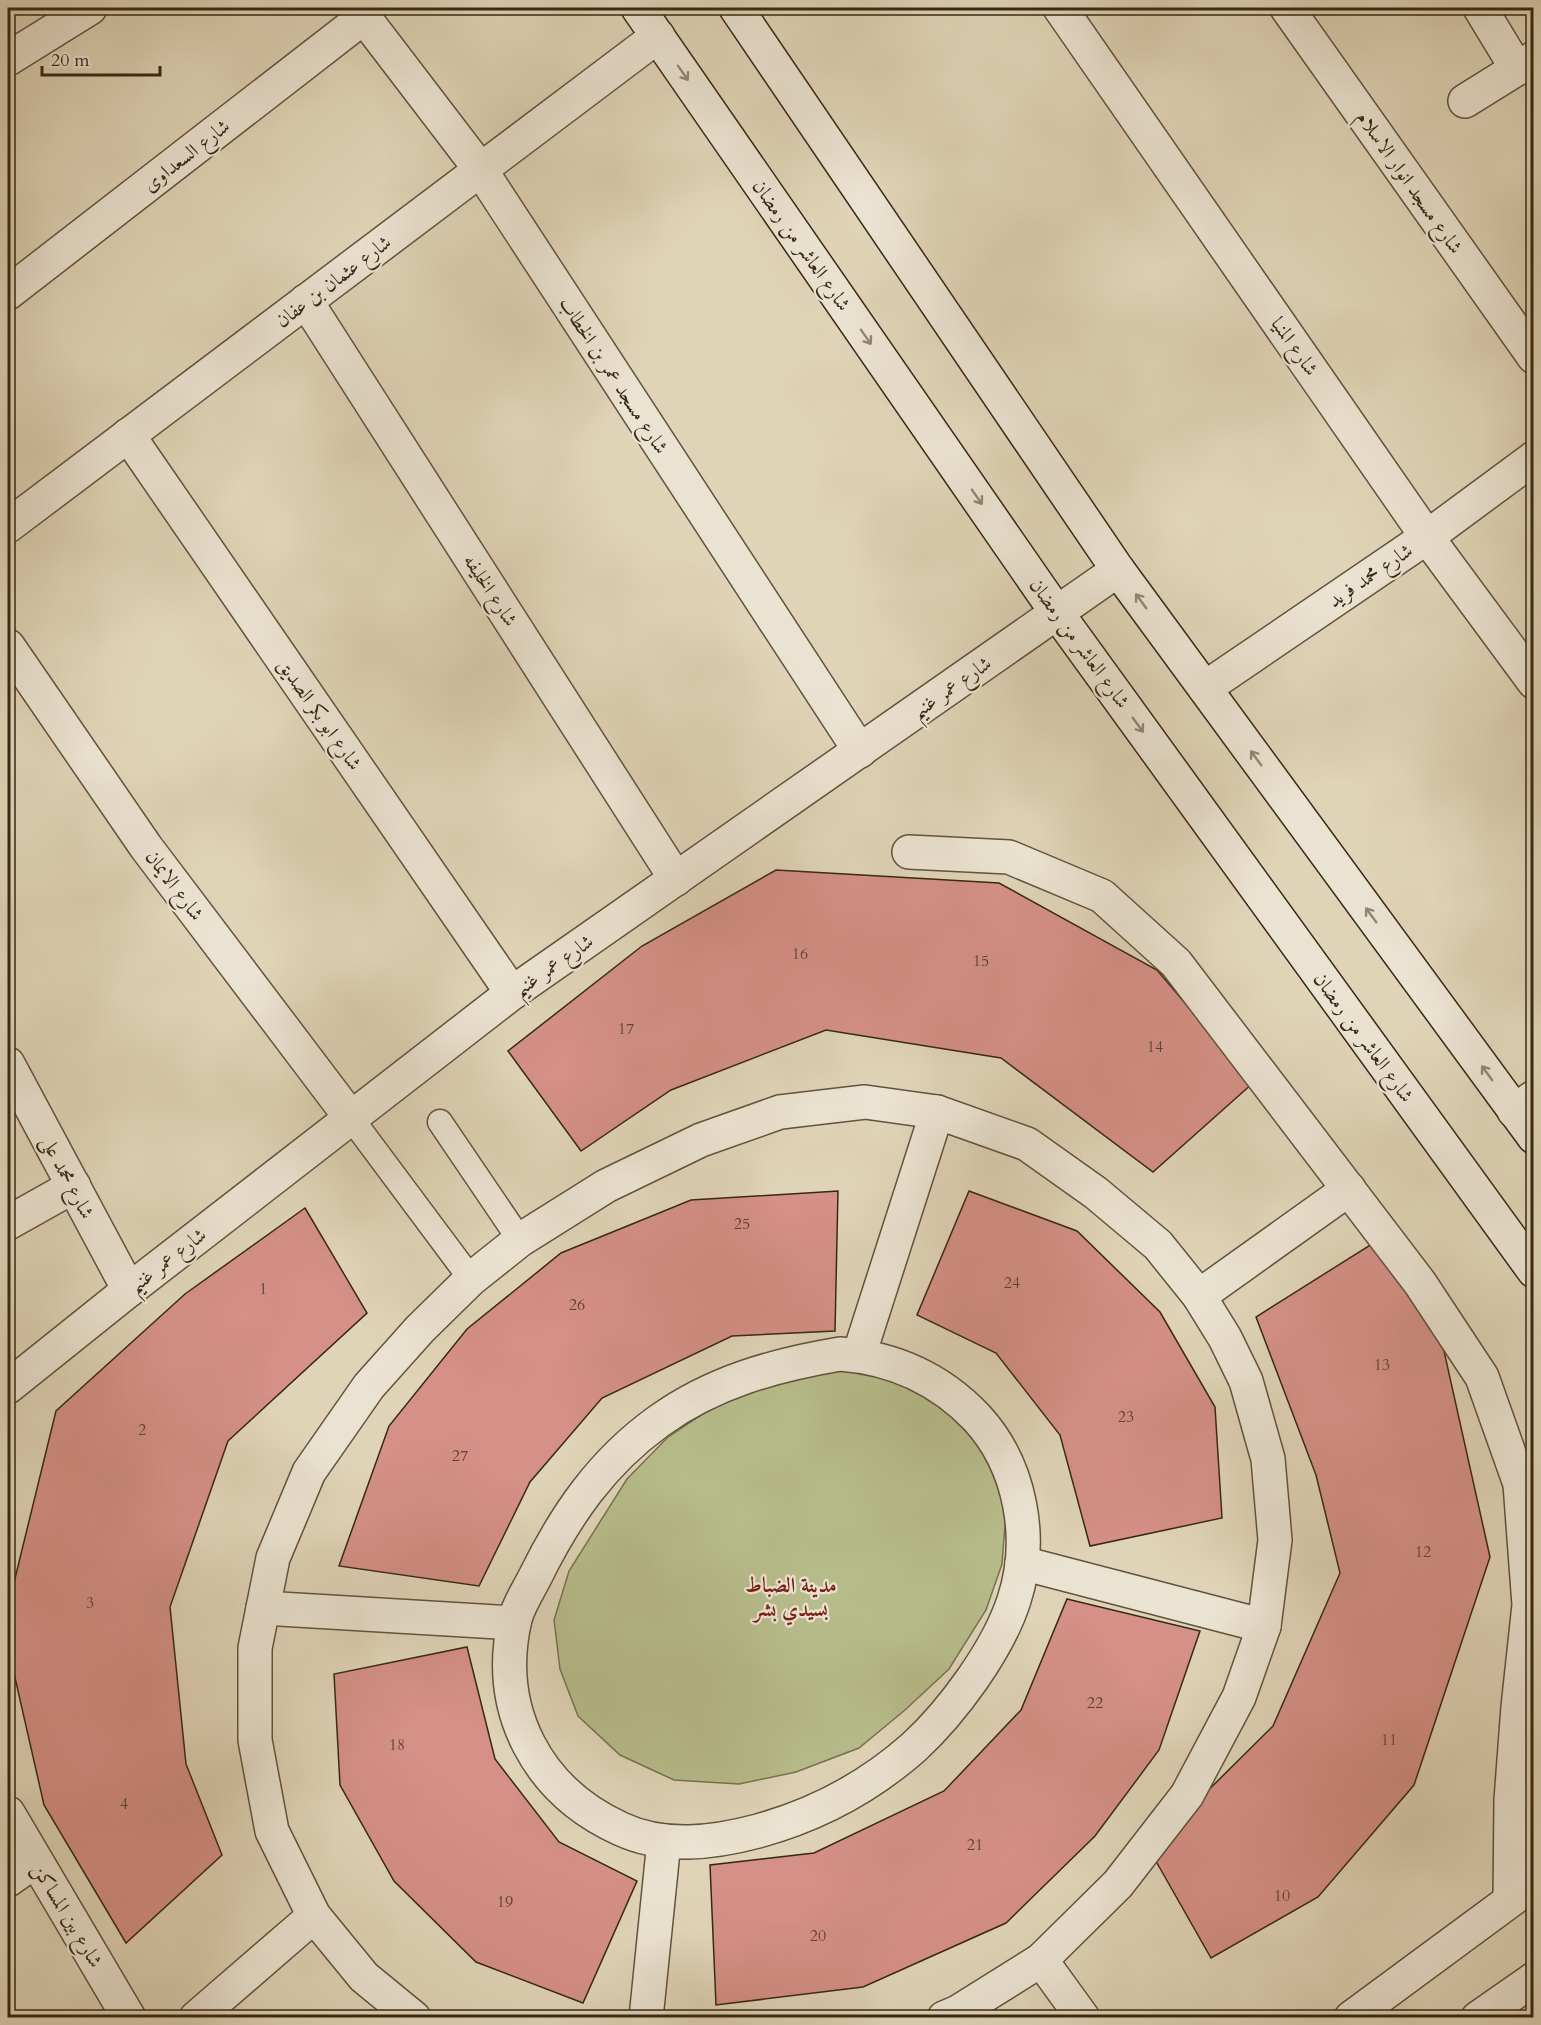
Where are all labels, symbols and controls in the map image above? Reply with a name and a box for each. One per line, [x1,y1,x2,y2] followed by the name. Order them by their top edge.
[42,39,160,77] scale bar
[51,48,90,73] text: 20 m
[677,64,689,80] one-way arrow
[1347,105,1469,261] street label: شارع مسجد انوار الاسلام
[137,113,238,201] street label: شارع السعداوى
[743,174,857,319] street label: شارع العاشر من رمضان
[270,229,399,337] street label: شارع عثمان بن عفان
[549,291,675,461] street label: شارع مسجد عمر بن الخطاب
[1261,312,1325,383] street label: شارع المنيا
[860,328,872,344] one-way arrow
[971,488,983,505] one-way arrow
[1323,537,1420,617] street label: شارع محمد فريد
[454,549,524,634] street label: شارع الخليفه
[1020,573,1136,716] street label: شارع العاشر من رمضان
[1135,593,1147,609] one-way arrow
[906,650,1000,730] street label: شارع عمر غنيم
[268,653,368,778] street label: شارع ابو بكر الصديق
[1132,716,1144,732] one-way arrow
[1250,751,1262,767] one-way arrow
[136,844,210,929] street label: شارع الايمان
[1365,908,1377,924] one-way arrow
[508,928,602,1008] street label: شارع عمر غنيم
[792,943,808,965] house number: 16
[973,950,989,972] house number: 15
[1304,967,1420,1110] street label: شارع العاشر من رمضان
[618,1018,634,1040] house number: 17
[1147,1036,1163,1058] house number: 14
[1480,1065,1493,1081] one-way arrow
[31,1131,101,1225] street label: شارع محمد على
[734,1213,750,1235] house number: 25
[123,1221,216,1304] street label: شارع عمر غنيم
[1004,1272,1020,1294] house number: 24
[259,1278,267,1300] house number: 1
[569,1294,585,1316] house number: 26
[1374,1354,1390,1376] house number: 13
[1118,1406,1134,1428] house number: 23
[138,1419,146,1441] house number: 2
[452,1445,468,1467] house number: 27
[1415,1541,1431,1563] house number: 12
[745,1571,837,1626] district label: مدينة الضباط بسيدي بشر
[86,1592,94,1614] house number: 3
[1087,1692,1103,1714] house number: 22
[1381,1729,1397,1751] house number: 11
[389,1734,405,1756] house number: 18
[120,1793,128,1815] house number: 4
[967,1834,983,1856] house number: 21
[22,1858,109,1975] street label: شارع بين المساكن
[1274,1885,1290,1907] house number: 10
[497,1891,513,1913] house number: 19
[810,1925,826,1947] house number: 20

